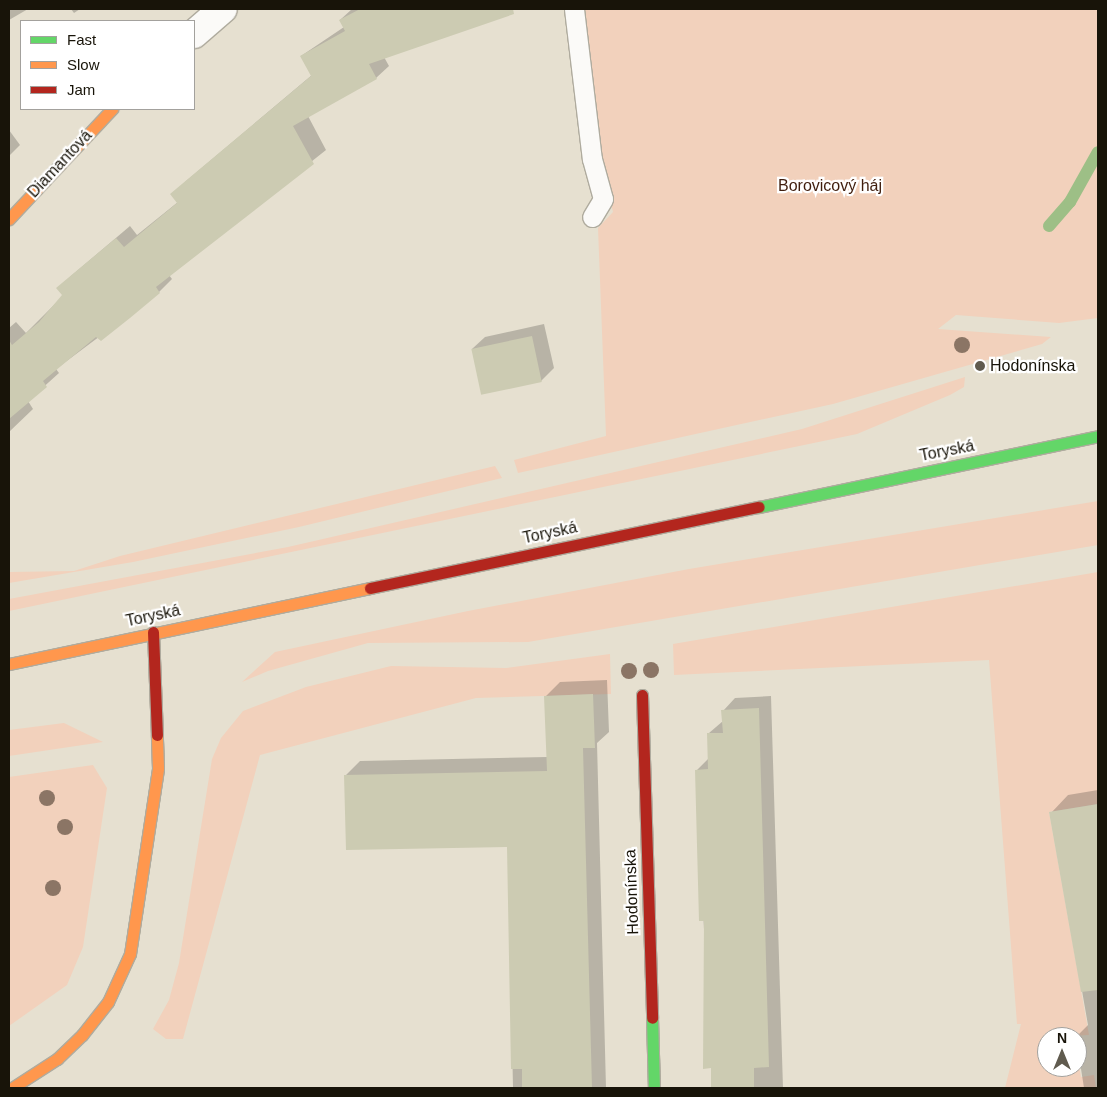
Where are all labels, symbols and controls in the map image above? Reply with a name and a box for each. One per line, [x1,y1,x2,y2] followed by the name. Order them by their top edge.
[20,20,195,110] legend
[67,31,96,48] text: Fast
[67,56,100,73] text: Slow
[67,81,95,98] text: Jam
[24,126,96,202] street label: Diamantová
[778,176,882,196] park label: Borovicový háj
[990,356,1075,376] place label: Hodonínska
[974,360,986,372] marker: Hodonínska
[918,436,976,466] street label: Toryská
[521,518,579,548] street label: Toryská
[124,601,182,631] street label: Toryská
[621,849,643,935] street label: Hodonínska
[1037,1027,1087,1077] north arrow
[1057,1030,1067,1046] text: N

